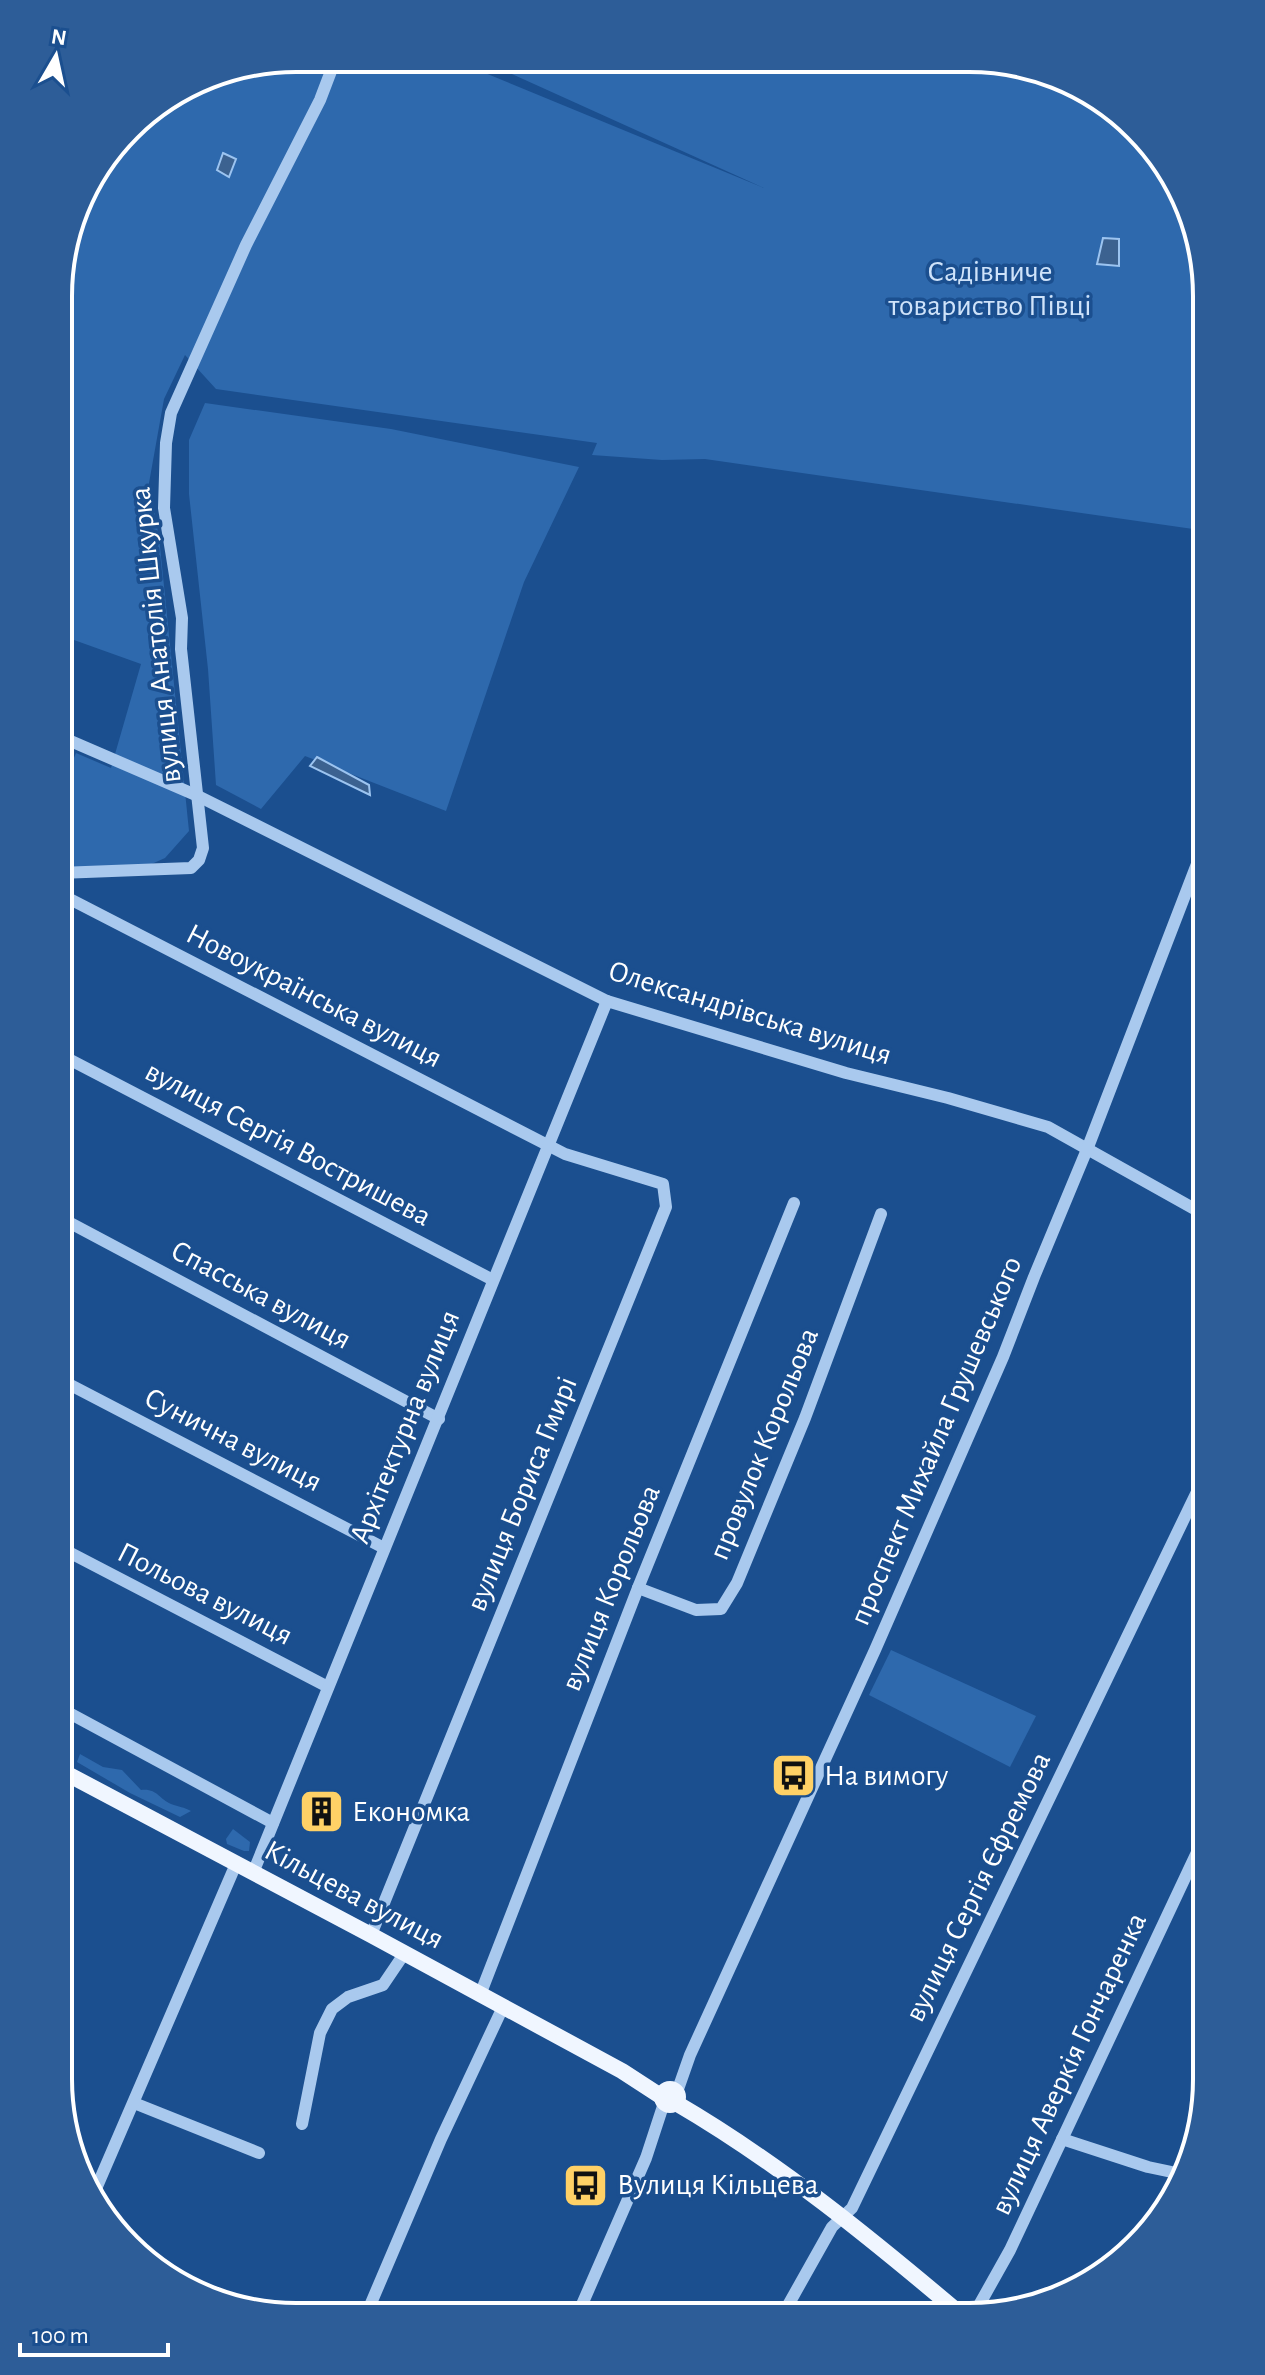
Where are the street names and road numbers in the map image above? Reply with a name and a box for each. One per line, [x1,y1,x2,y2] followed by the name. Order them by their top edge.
[126,486,186,784] street label: вулиця Анатолія Шкурка
[181,918,447,1074] street label: Новоукраїнська вулиця
[605,956,895,1070] street label: Олександрівська вулиця
[140,1056,436,1232] street label: вулиця Сергія Востришева
[166,1235,356,1355] street label: Спасська вулиця
[845,1252,1027,1630] street label: проспект Михайла Грушевського
[345,1306,465,1548] street label: Архітектурна вулиця
[704,1324,824,1564] street label: провулок Корольова
[461,1373,583,1615] street label: вулиця Бориса Гмирі
[139,1382,327,1498] street label: Сунична вулиця
[556,1481,666,1695] street label: вулиця Корольова
[113,1537,297,1651] street label: Польова вулиця
[900,1748,1056,2026] street label: вулиця Сергія Єфремова
[259,1835,449,1955] street label: Кільцева вулиця
[986,1908,1152,2220] street label: вулиця Аверкія Гончаренка

